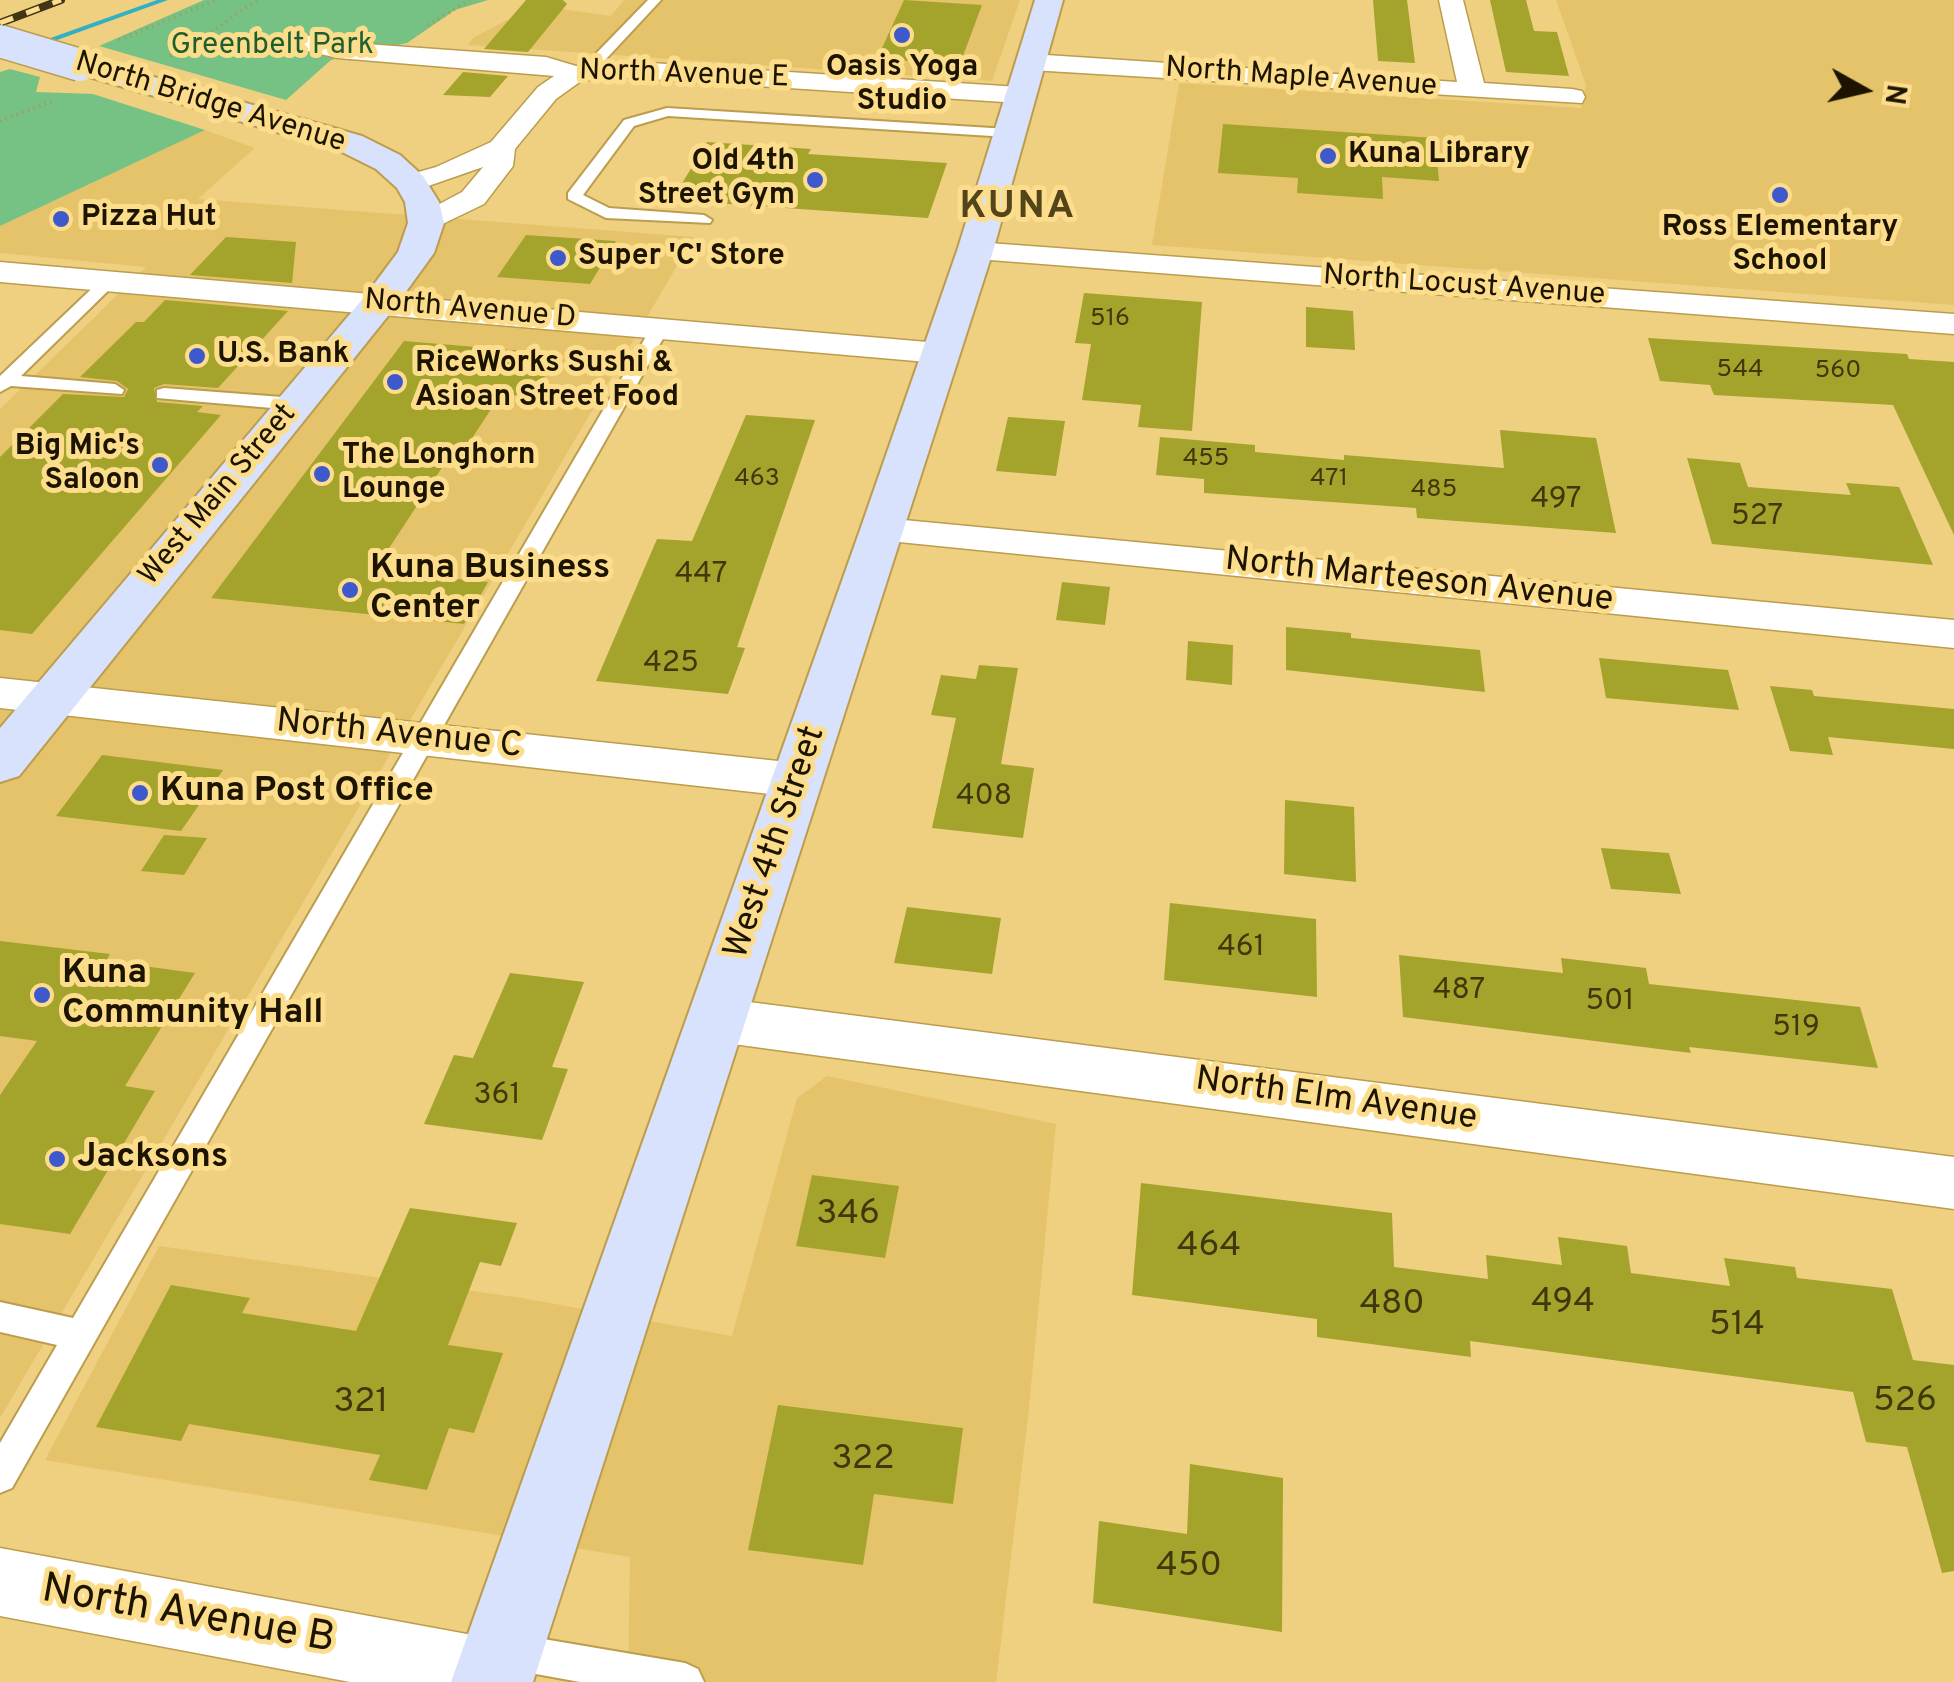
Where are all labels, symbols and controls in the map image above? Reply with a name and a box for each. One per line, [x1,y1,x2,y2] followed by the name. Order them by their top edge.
[891,24,913,46] marker: Oasis Yoga Studio
[170,29,374,65] park label: Greenbelt Park
[1814,40,1914,140] north arrow
[71,46,349,162] street label: North Bridge Avenue
[826,51,978,122] place label: Oasis Yoga Studio
[1164,52,1438,106] street label: North Maple Avenue
[578,54,790,98] street label: North Avenue E
[1874,82,1913,107] text: N
[1348,138,1530,174] place label: Kuna Library
[638,145,795,216] place label: Old 4th Street Gym
[1317,145,1339,167] marker: Kuna Library
[804,169,826,191] marker: Old 4th Street Gym
[1769,184,1791,206] marker: Ross Elementary School
[959,186,1077,232] district label: KUNA
[81,201,217,237] place label: Pizza Hut
[50,208,72,230] marker: Pizza Hut
[1662,211,1898,282] place label: Ross Elementary School
[578,240,785,276] place label: Super 'C' Store
[547,247,569,269] marker: Super 'C' Store
[1322,259,1606,315] street label: North Locust Avenue
[363,284,577,338] street label: North Avenue D
[1090,305,1130,335] house number: 516
[217,338,350,374] place label: U.S. Bank
[186,345,208,367] marker: U.S. Bank
[415,347,679,418] place label: RiceWorks Sushi & Asioan Street Food
[1716,356,1764,386] house number: 544
[1815,357,1861,387] house number: 560
[384,371,406,393] marker: RiceWorks Sushi & Asioan Street Food
[133,398,305,594] street label: West Main Street
[15,430,140,500] place label: Big Mic's Saloon
[342,439,536,510] place label: The Longhorn Lounge
[1183,445,1229,475] house number: 455
[149,454,171,476] marker: Big Mic's Saloon
[311,463,333,485] marker: The Longhorn Lounge
[734,465,780,495] house number: 463
[1310,465,1348,495] house number: 471
[1411,476,1457,506] house number: 485
[1531,483,1581,519] house number: 497
[1731,500,1783,536] house number: 527
[1223,541,1615,623] street label: North Marteeson Avenue
[370,549,610,631] place label: Kuna Business Center
[675,558,727,594] house number: 447
[339,579,361,601] marker: Kuna Business Center
[643,647,699,683] house number: 425
[274,702,524,770] street label: North Avenue C
[718,721,836,965] street label: West 4th Street
[160,772,434,814] place label: Kuna Post Office
[956,780,1012,816] house number: 408
[129,782,151,804] marker: Kuna Post Office
[1217,931,1265,967] house number: 461
[62,954,324,1036] place label: Kuna Community Hall
[1433,974,1485,1010] house number: 487
[31,984,53,1006] marker: Kuna Community Hall
[1585,985,1635,1021] house number: 501
[1772,1011,1820,1047] house number: 519
[1193,1060,1479,1142] street label: North Elm Avenue
[473,1079,521,1115] house number: 361
[77,1138,228,1180] place label: Jacksons
[46,1148,68,1170] marker: Jacksons
[816,1195,880,1237] house number: 346
[1177,1227,1241,1269] house number: 464
[1531,1283,1595,1325] house number: 494
[1359,1285,1425,1327] house number: 480
[1709,1306,1765,1348] house number: 514
[1873,1382,1937,1424] house number: 526
[334,1383,388,1425] house number: 321
[831,1440,895,1482] house number: 322
[1156,1547,1222,1589] house number: 450
[38,1566,338,1668] street label: North Avenue B

